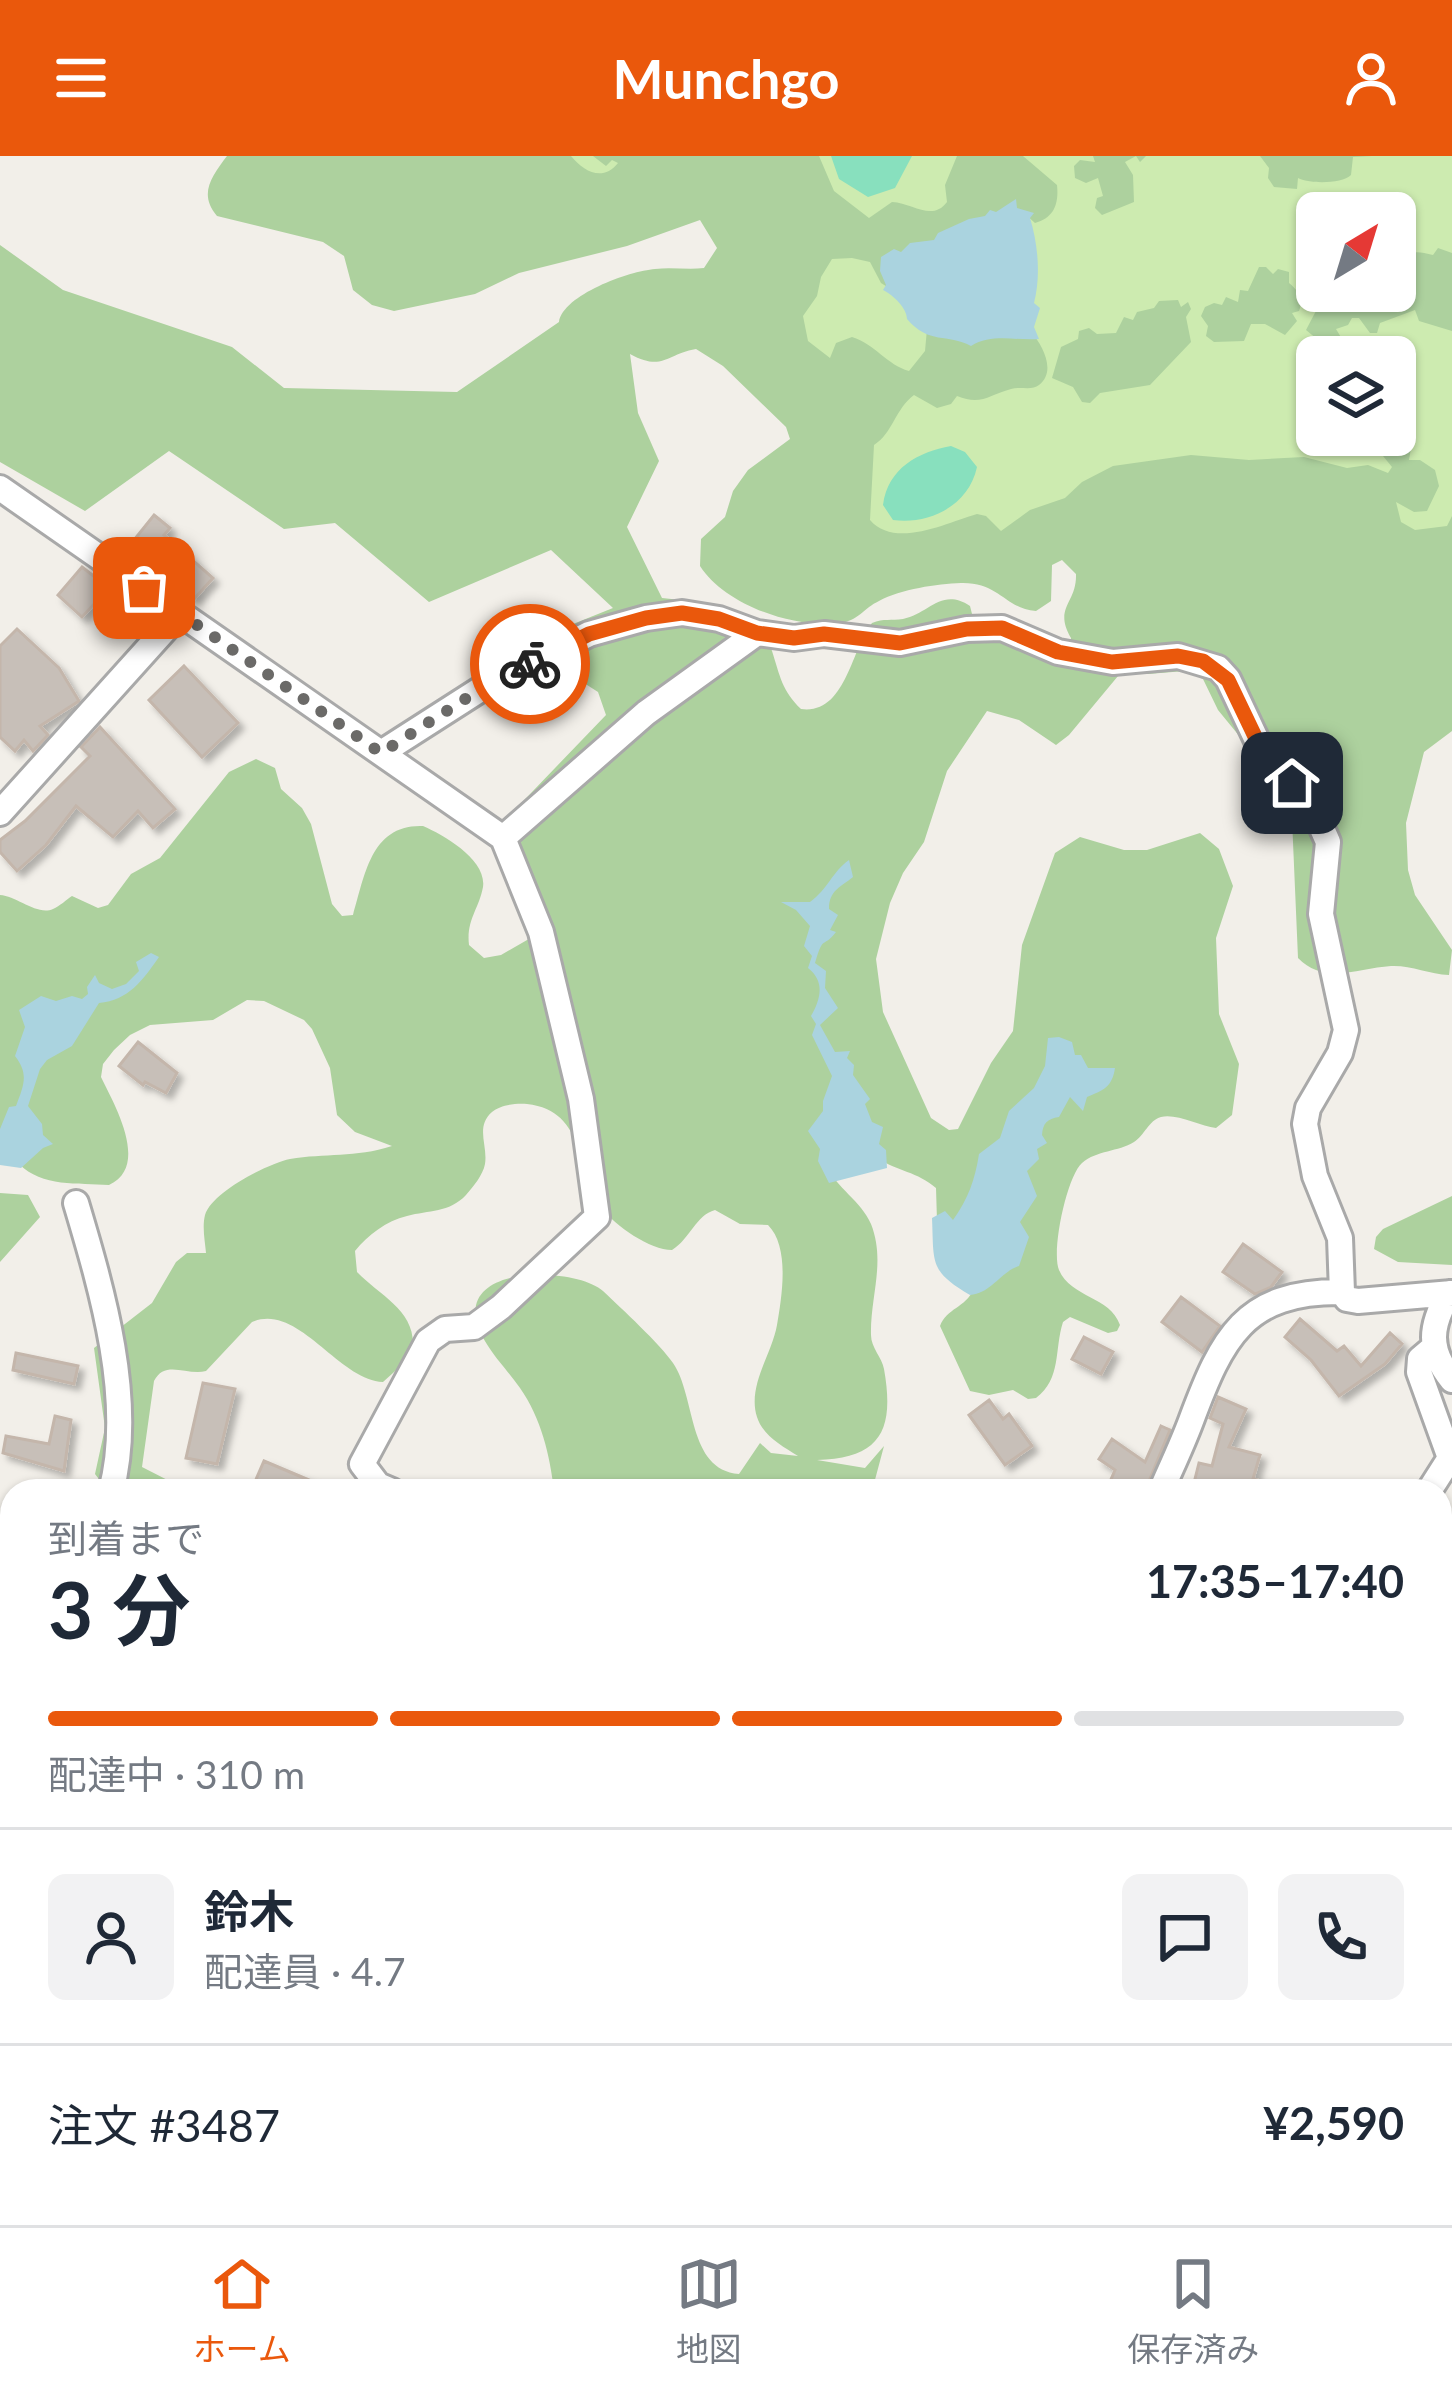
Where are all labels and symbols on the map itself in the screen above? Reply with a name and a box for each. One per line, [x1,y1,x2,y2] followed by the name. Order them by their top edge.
[1296,192,1416,312] north arrow
[93,537,195,639] pin
[470,604,590,724] courier
[1241,732,1343,834] pin

